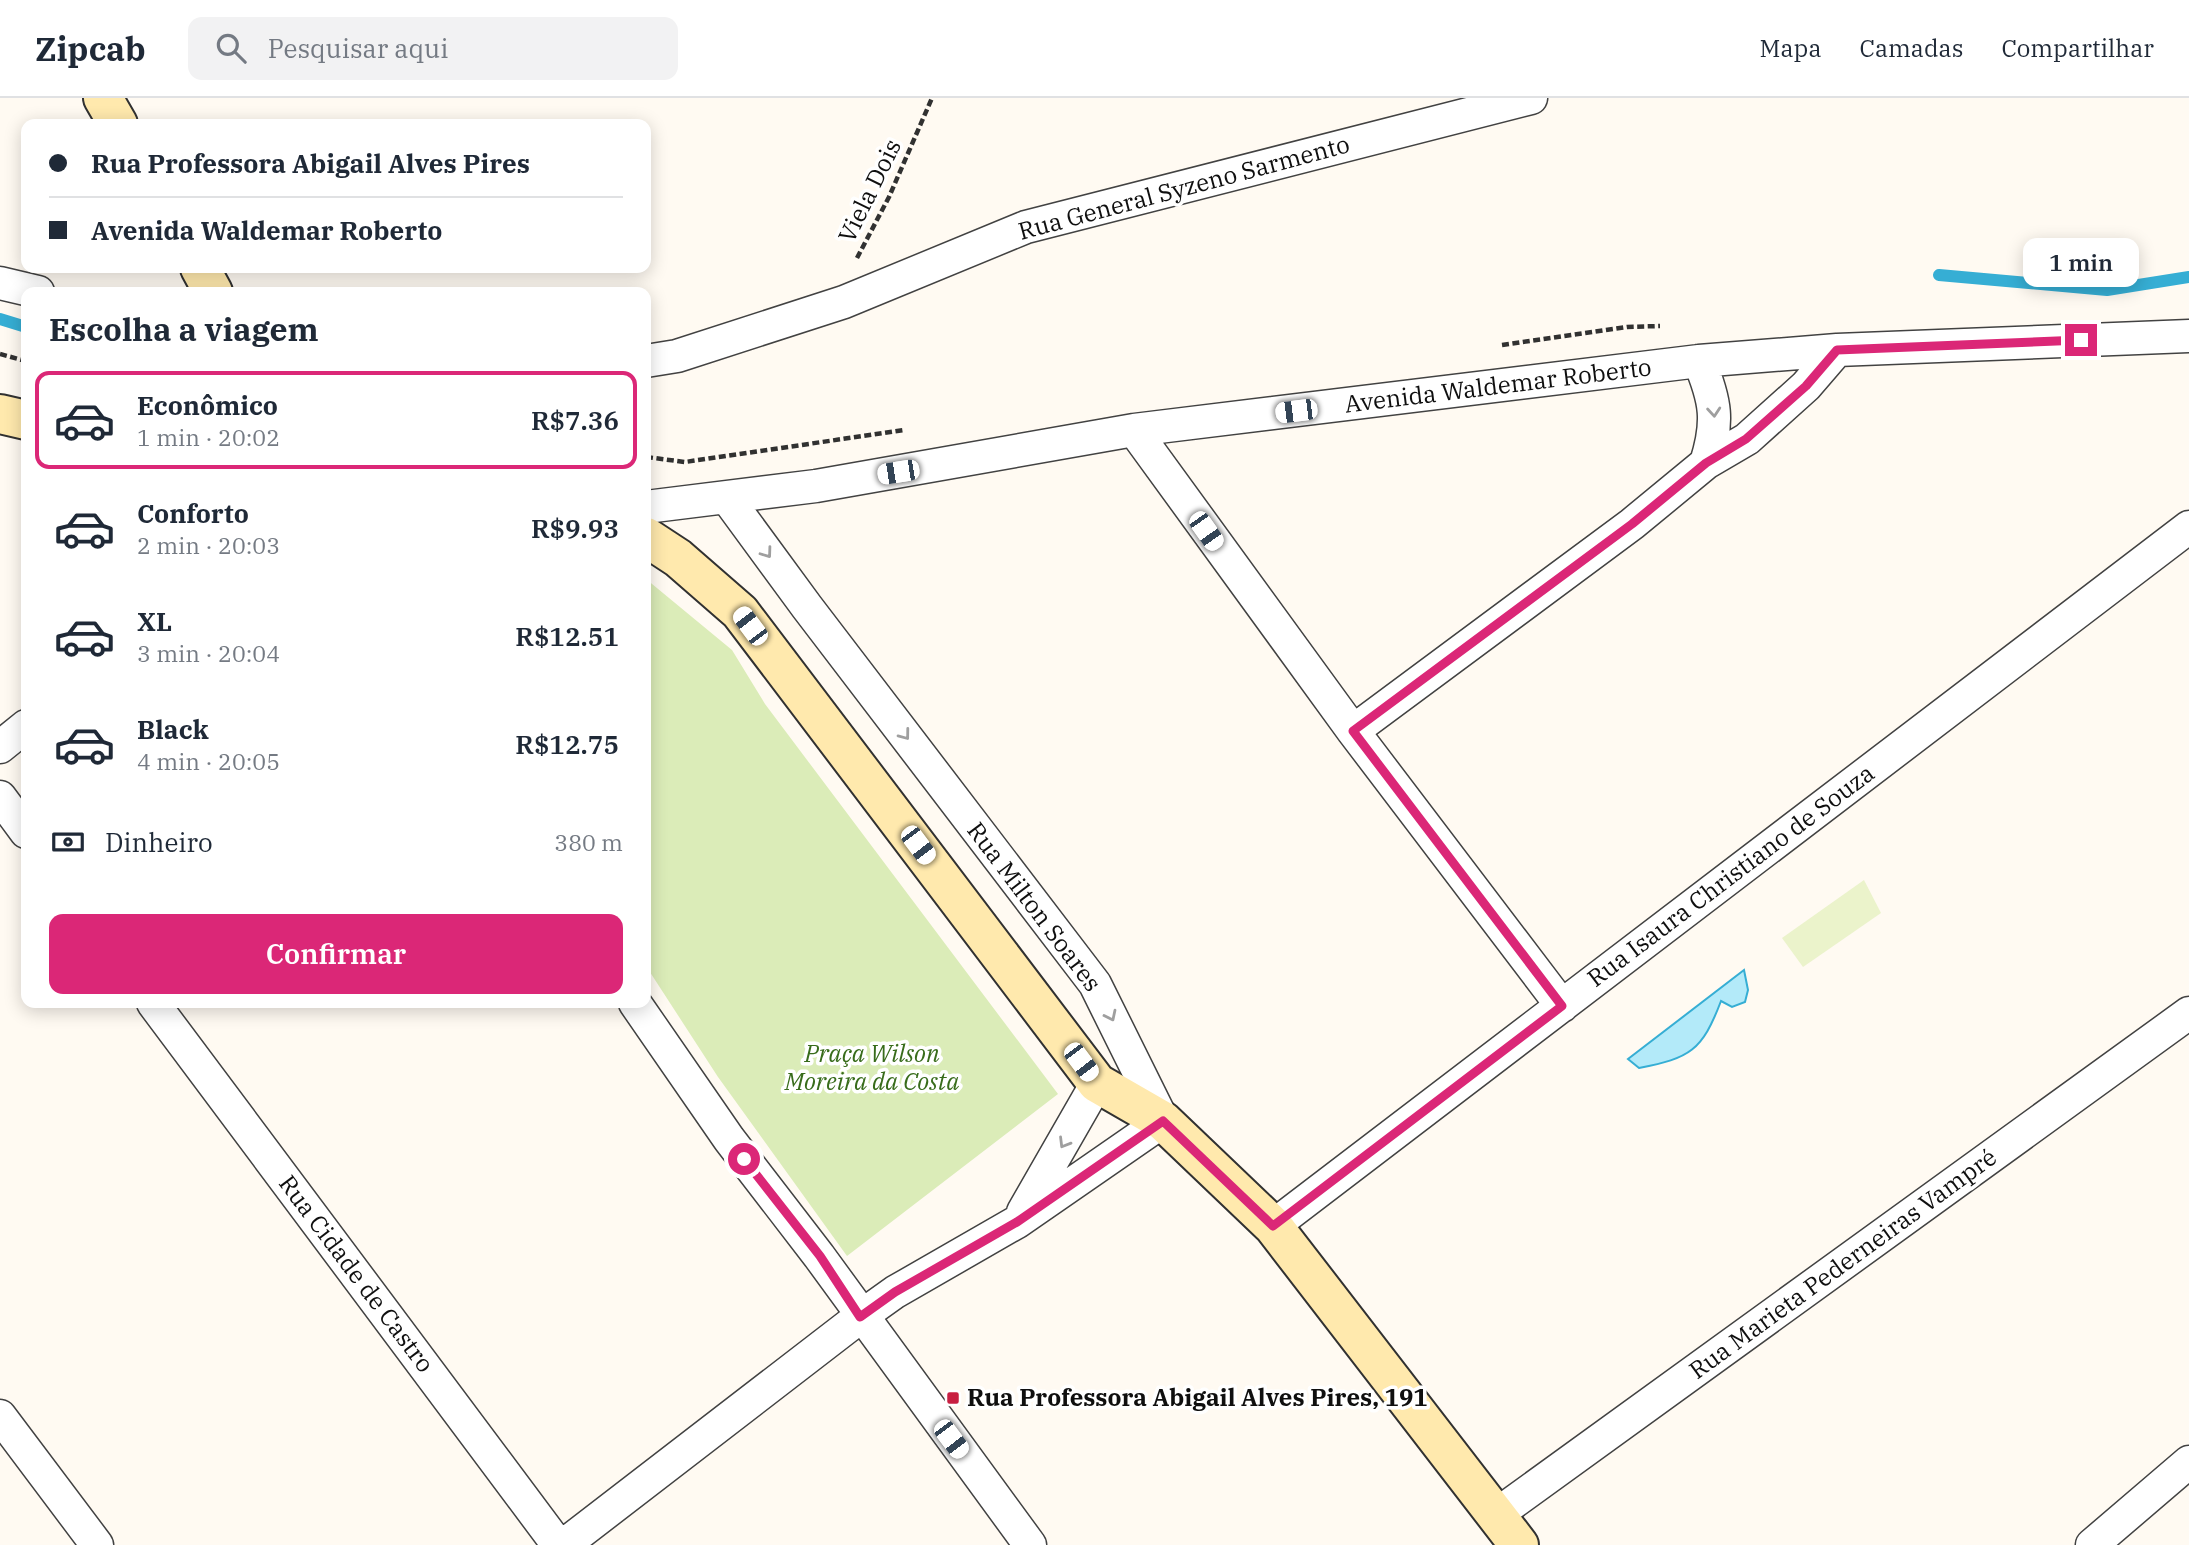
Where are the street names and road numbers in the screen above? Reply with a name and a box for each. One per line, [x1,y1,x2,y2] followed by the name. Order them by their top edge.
[1015,127,1353,247] street label: Rua General Syzeno Sarmento
[830,133,908,248] street label: Viela Dois
[1343,350,1653,420] street label: Avenida Waldemar Roberto
[1580,757,1880,994] street label: Rua Isaura Christiano de Souza
[961,815,1109,998] street label: Rua Milton Soares
[1682,1141,2003,1386] street label: Rua Marieta Pederneiras Vampré
[272,1168,442,1378] street label: Rua Cidade de Castro

